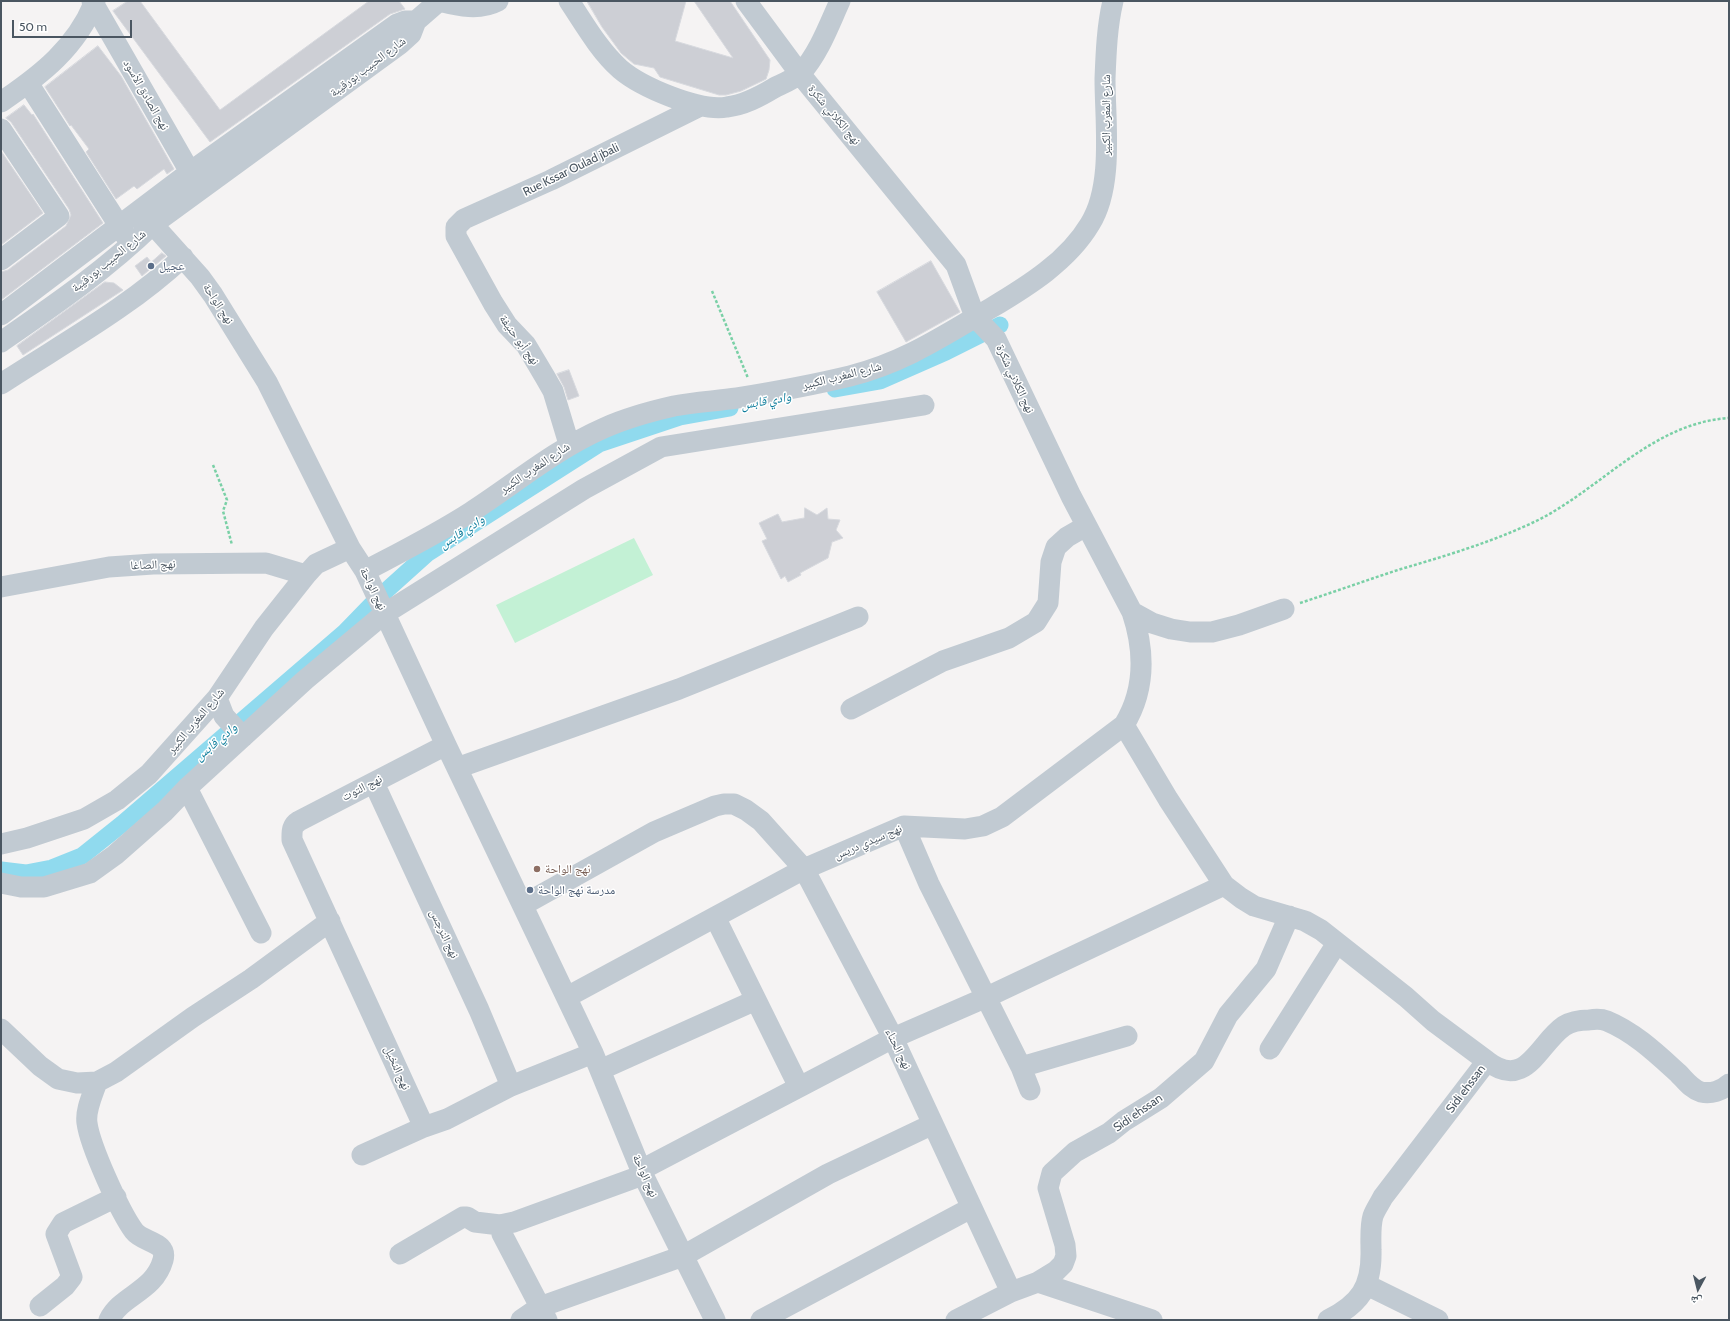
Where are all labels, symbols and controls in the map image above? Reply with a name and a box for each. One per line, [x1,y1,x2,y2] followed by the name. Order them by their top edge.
[14,12,134,38] scale bar
[19,19,47,34] text: 50 m
[327,34,409,100] street label: شارع الحبيب بورقيبة
[120,57,172,133] street label: نهج الصادق الأسود
[1099,74,1113,156] street label: شارع المغرب الكبير
[805,82,863,148] street label: نهج الكلاني شكرة
[521,141,621,199] street label: Rue Kssar Oulad jbali
[69,227,149,295] street label: شارع الحبيب بورقيبة
[159,259,184,273] place label: عجيل
[146,261,156,271] marker: عجيل
[200,281,236,327] street label: نهج الواحة
[496,312,542,368] street label: نهج أبو حنيفة
[993,342,1037,416] street label: نهج الكلاني شكرة
[801,359,883,393] street label: شارع المغرب الكبير
[740,389,792,413] water label: وادي قابس
[497,439,573,497] street label: شارع المغرب الكبير
[436,512,488,552] water label: وادي قابس
[130,557,176,573] street label: نهج الصاغا
[357,565,389,613] street label: نهج الواحة
[164,685,228,757] street label: شارع المغرب الكبير
[192,720,240,764] water label: وادي قابس
[340,772,384,804] street label: نهج التوت
[832,821,904,863] street label: نهج سيدي دريس
[545,862,590,876] place label: نهج الواحة
[532,864,542,874] marker: نهج الواحة
[538,883,615,897] place label: مدرسة نهج الواحة
[525,885,535,895] marker: مدرسة نهج الواحة
[426,907,462,961] street label: نهج النرجس
[882,1026,914,1072] street label: نهج الحناء
[381,1044,413,1092] street label: نهج النخيل
[1443,1062,1489,1116] street label: Sidi ehssan
[1111,1091,1165,1135] street label: Sidi ehssan
[629,1152,661,1200] street label: نهج الواحة
[1678,1269,1718,1309] north arrow
[1690,1293,1703,1309] text: ش

